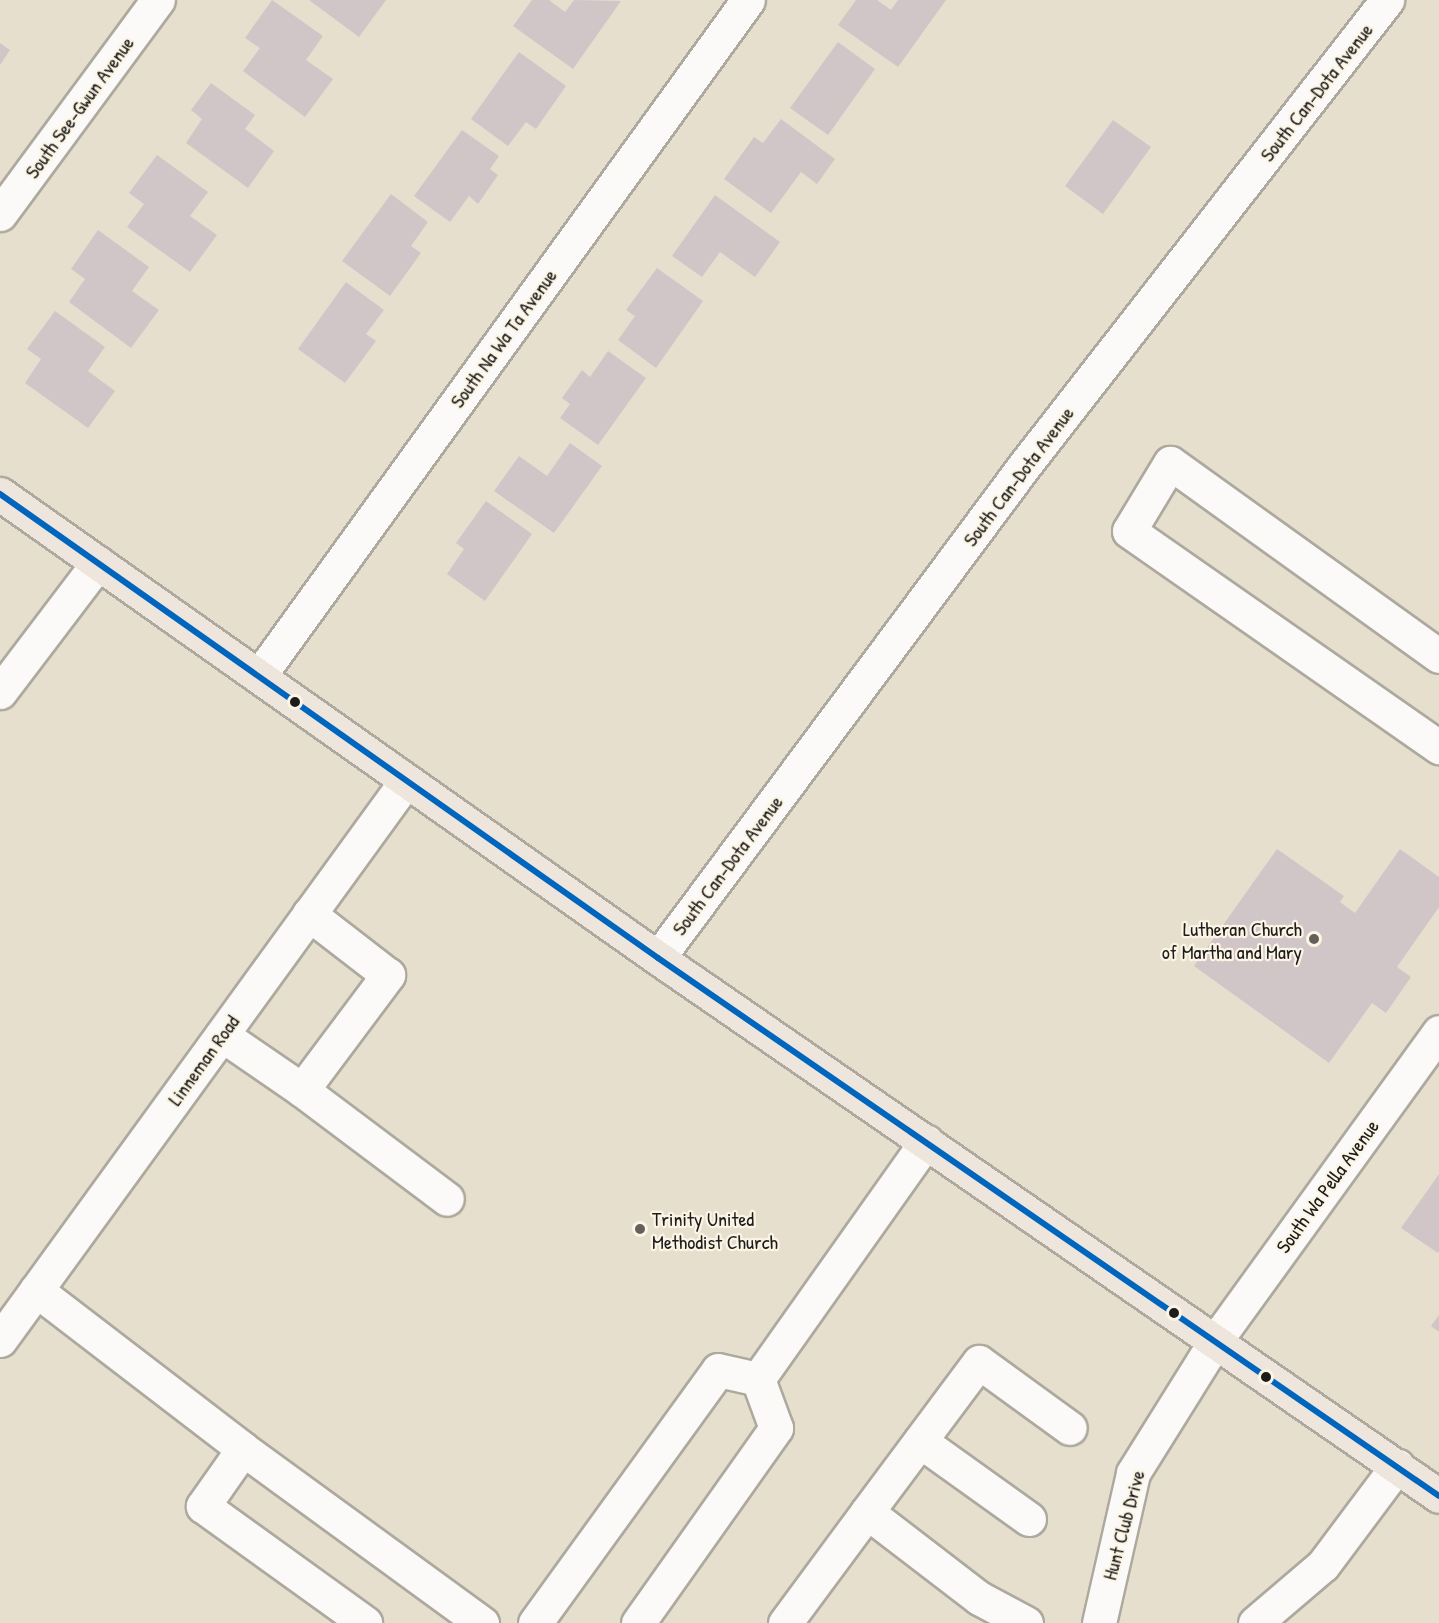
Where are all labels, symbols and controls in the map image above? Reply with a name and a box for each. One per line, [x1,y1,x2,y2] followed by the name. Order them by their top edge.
[1255,18,1377,166] street label: South Can-Dota Avenue
[19,31,139,183] street label: South See-Gwun Avenue
[445,264,561,412] street label: South Na Wa Ta Avenue
[958,401,1078,551] street label: South Can-Dota Avenue
[289,696,301,708] unlabelled marker
[667,790,787,940] street label: South Can-Dota Avenue
[1162,916,1302,963] place label: Lutheran Church of Martha and Mary
[1307,932,1321,946] marker: Lutheran Church of Martha and Mary
[162,1010,244,1110] street label: Linneman Road
[1270,1115,1384,1257] street label: South Wa Pella Avenue
[652,1206,778,1253] place label: Trinity United Methodist Church
[633,1222,647,1236] marker: Trinity United Methodist Church
[1168,1307,1180,1319] unlabelled marker
[1260,1371,1272,1383] unlabelled marker
[1097,1467,1149,1583] street label: Hunt Club Drive

